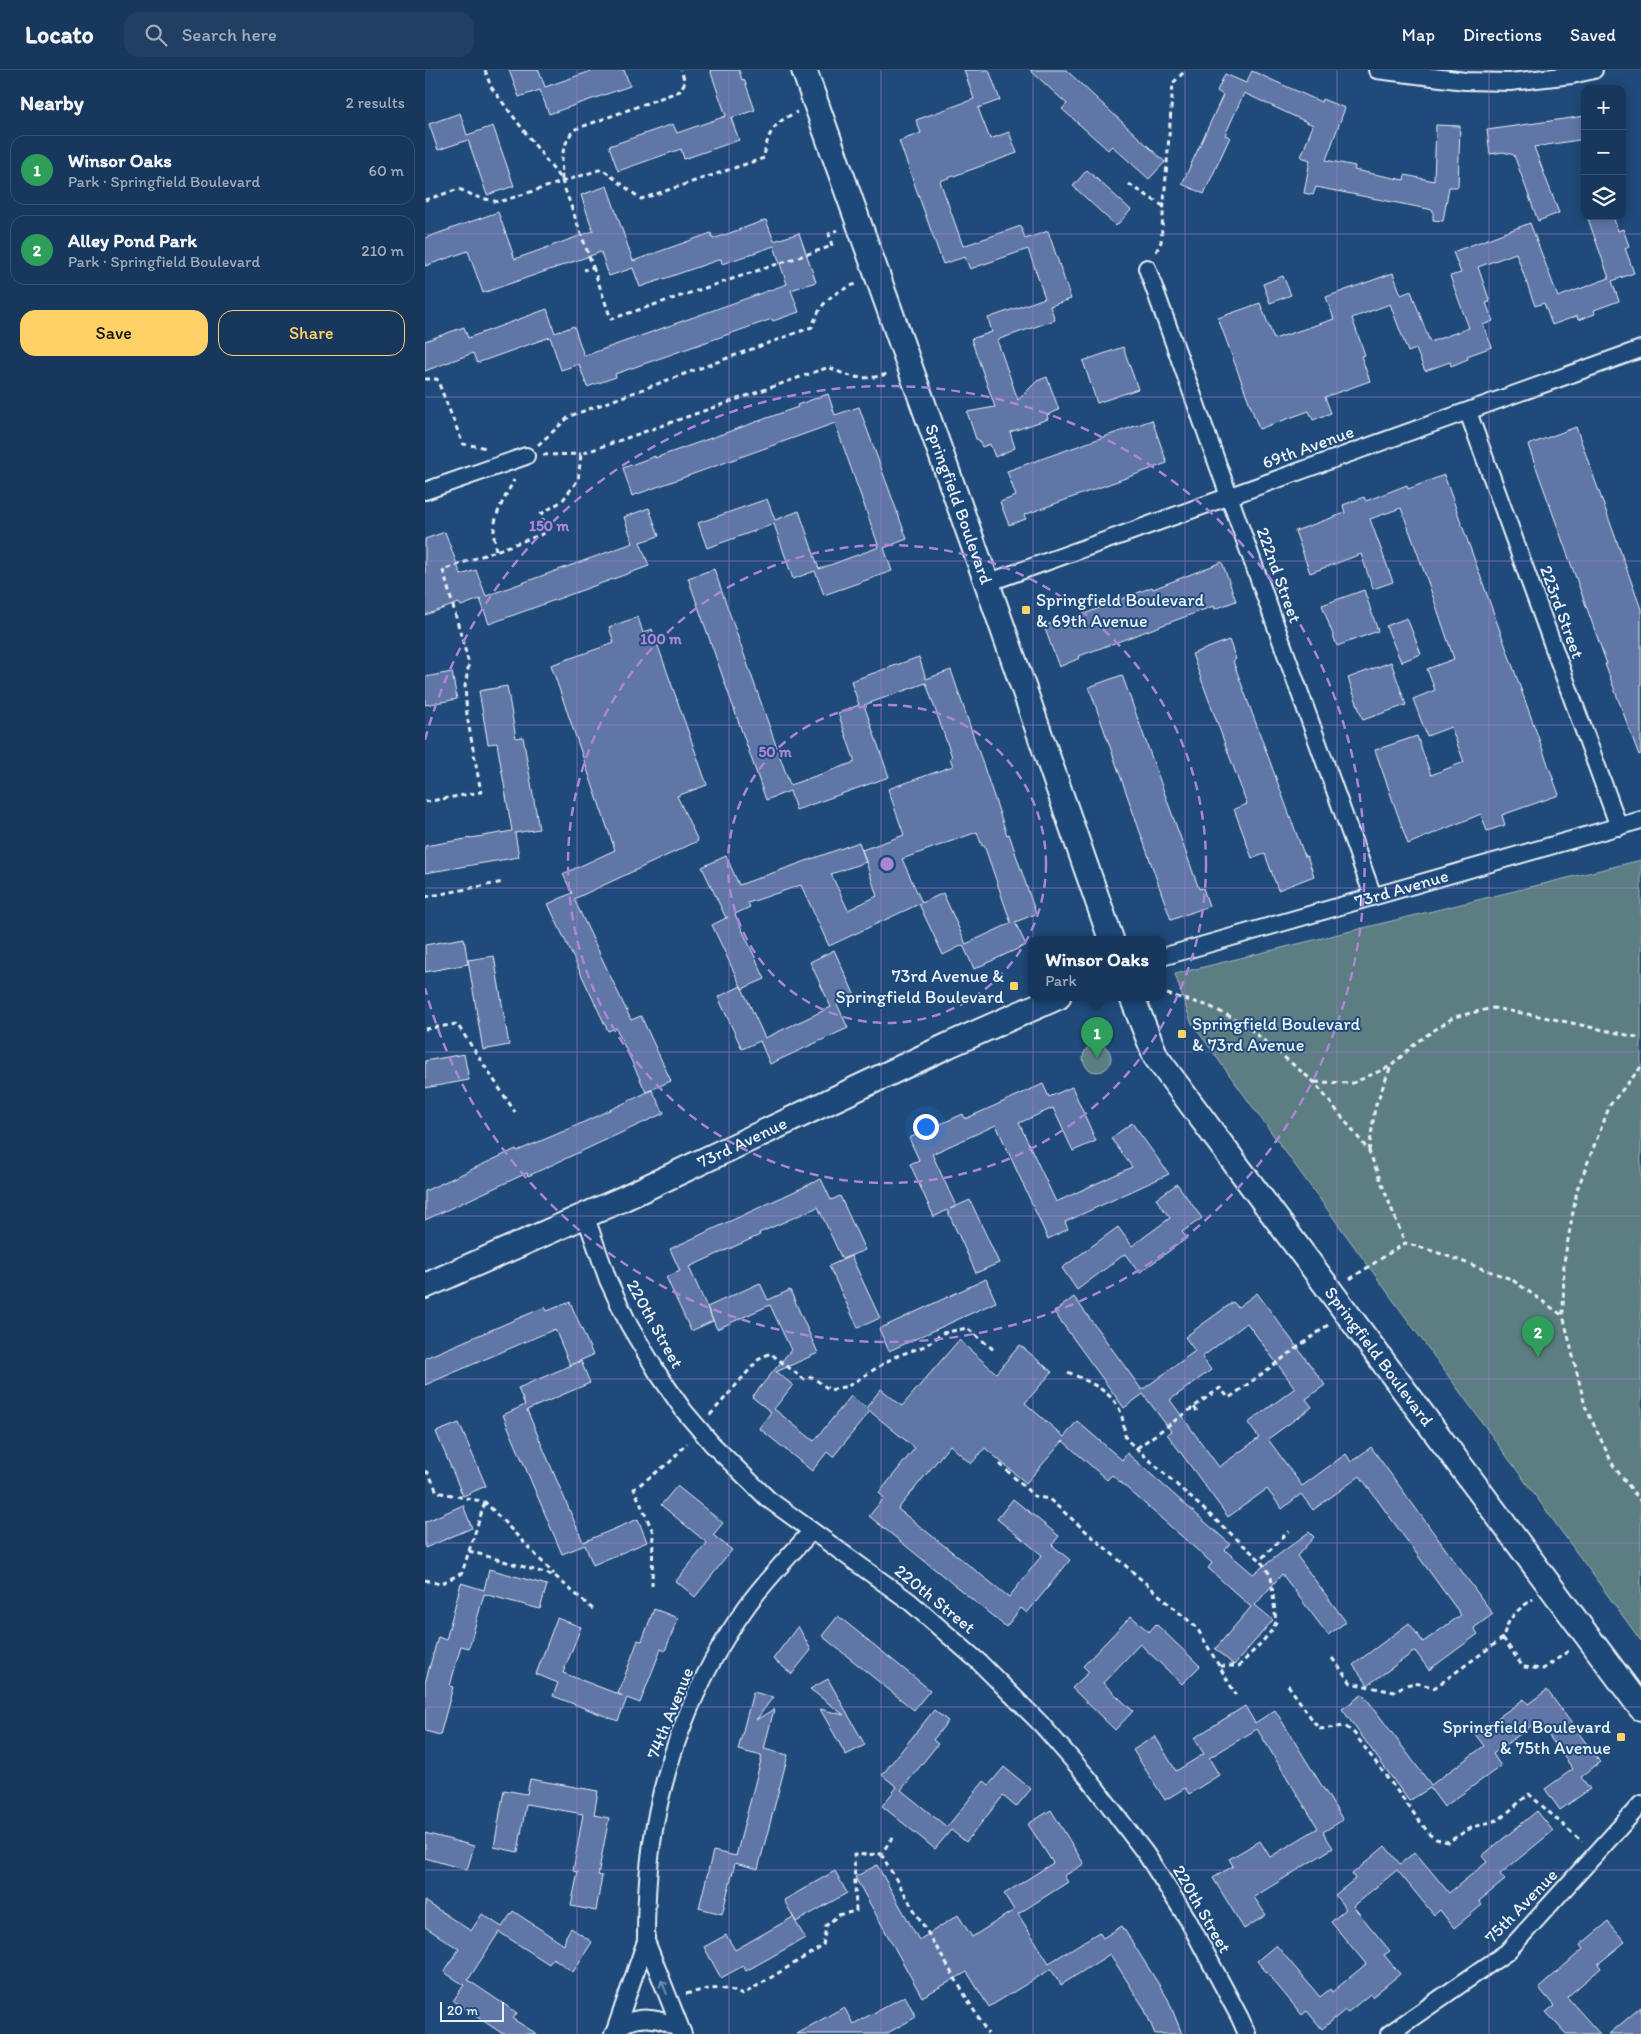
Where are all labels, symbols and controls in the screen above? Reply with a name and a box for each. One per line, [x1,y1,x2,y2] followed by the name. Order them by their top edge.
[124,12,474,57] search box
[25,20,94,49] text: Locato
[142,21,170,49] icon: search
[182,23,277,46] text: Search here
[1402,24,1435,46] text: Map
[1463,24,1542,46] text: Directions
[1570,24,1616,46] text: Saved
[1581,85,1626,220] map controls
[1581,85,1626,130] button: +
[20,90,84,115] text: Nearby
[345,93,405,112] text: 2 results
[1581,130,1626,175] button: −
[68,149,172,172] text: Winsor Oaks
[33,161,41,180] text: 1
[369,161,404,180] text: 60 m
[68,172,260,191] text: Park · Springfield Boulevard
[1581,175,1626,220] button: layers
[68,229,197,252] text: Alley Pond Park
[33,241,41,260] text: 2
[361,241,404,260] text: 210 m
[68,252,260,271] text: Park · Springfield Boulevard
[20,310,208,356] button: Save
[218,310,405,356] button: Share
[1259,420,1357,474] street label: 69th Avenue
[920,421,998,587] street label: Springfield Boulevard
[529,517,569,535] text: 150 m
[1252,524,1307,626] street label: 222nd Street
[1535,562,1589,662] street label: 223rd Street
[1036,589,1205,632] place label: Springfield Boulevard & 69th Avenue
[1020,604,1032,616] marker: Springfield Boulevard & 69th Avenue
[640,630,682,648] text: 100 m
[758,743,792,761] text: 50 m
[878,855,896,873] centre of rings
[1352,865,1451,912] street label: 73rd Avenue
[1028,936,1166,1001] popup
[1045,948,1149,971] text: Winsor Oaks
[835,965,1004,1008] place label: 73rd Avenue & Springfield Boulevard
[1045,971,1077,990] text: Park
[1008,980,1020,992] marker: 73rd Avenue & Springfield Boulevard
[1192,1013,1361,1056] place label: Springfield Boulevard & 73rd Avenue
[1081,1017,1113,1058] pin: 1
[1176,1028,1188,1040] marker: Springfield Boulevard & 73rd Avenue
[694,1112,790,1173] street label: 73rd Avenue
[913,1114,939,1140] your location
[622,1276,688,1372] street label: 220th Street
[1320,1282,1438,1431] street label: Springfield Boulevard
[1522,1316,1554,1357] pin: 2
[890,1560,980,1639] street label: 220th Street
[642,1664,698,1762] street label: 74th Avenue
[1442,1716,1611,1759] place label: Springfield Boulevard & 75th Avenue
[1615,1731,1627,1743] marker: Springfield Boulevard & 75th Avenue
[1168,1861,1236,1957] street label: 220th Street
[1480,1864,1562,1948] street label: 75th Avenue
[659,1980,668,1995] one-way arrow
[440,1999,504,2022] scale bar
[447,2002,478,2019] text: 20 m

